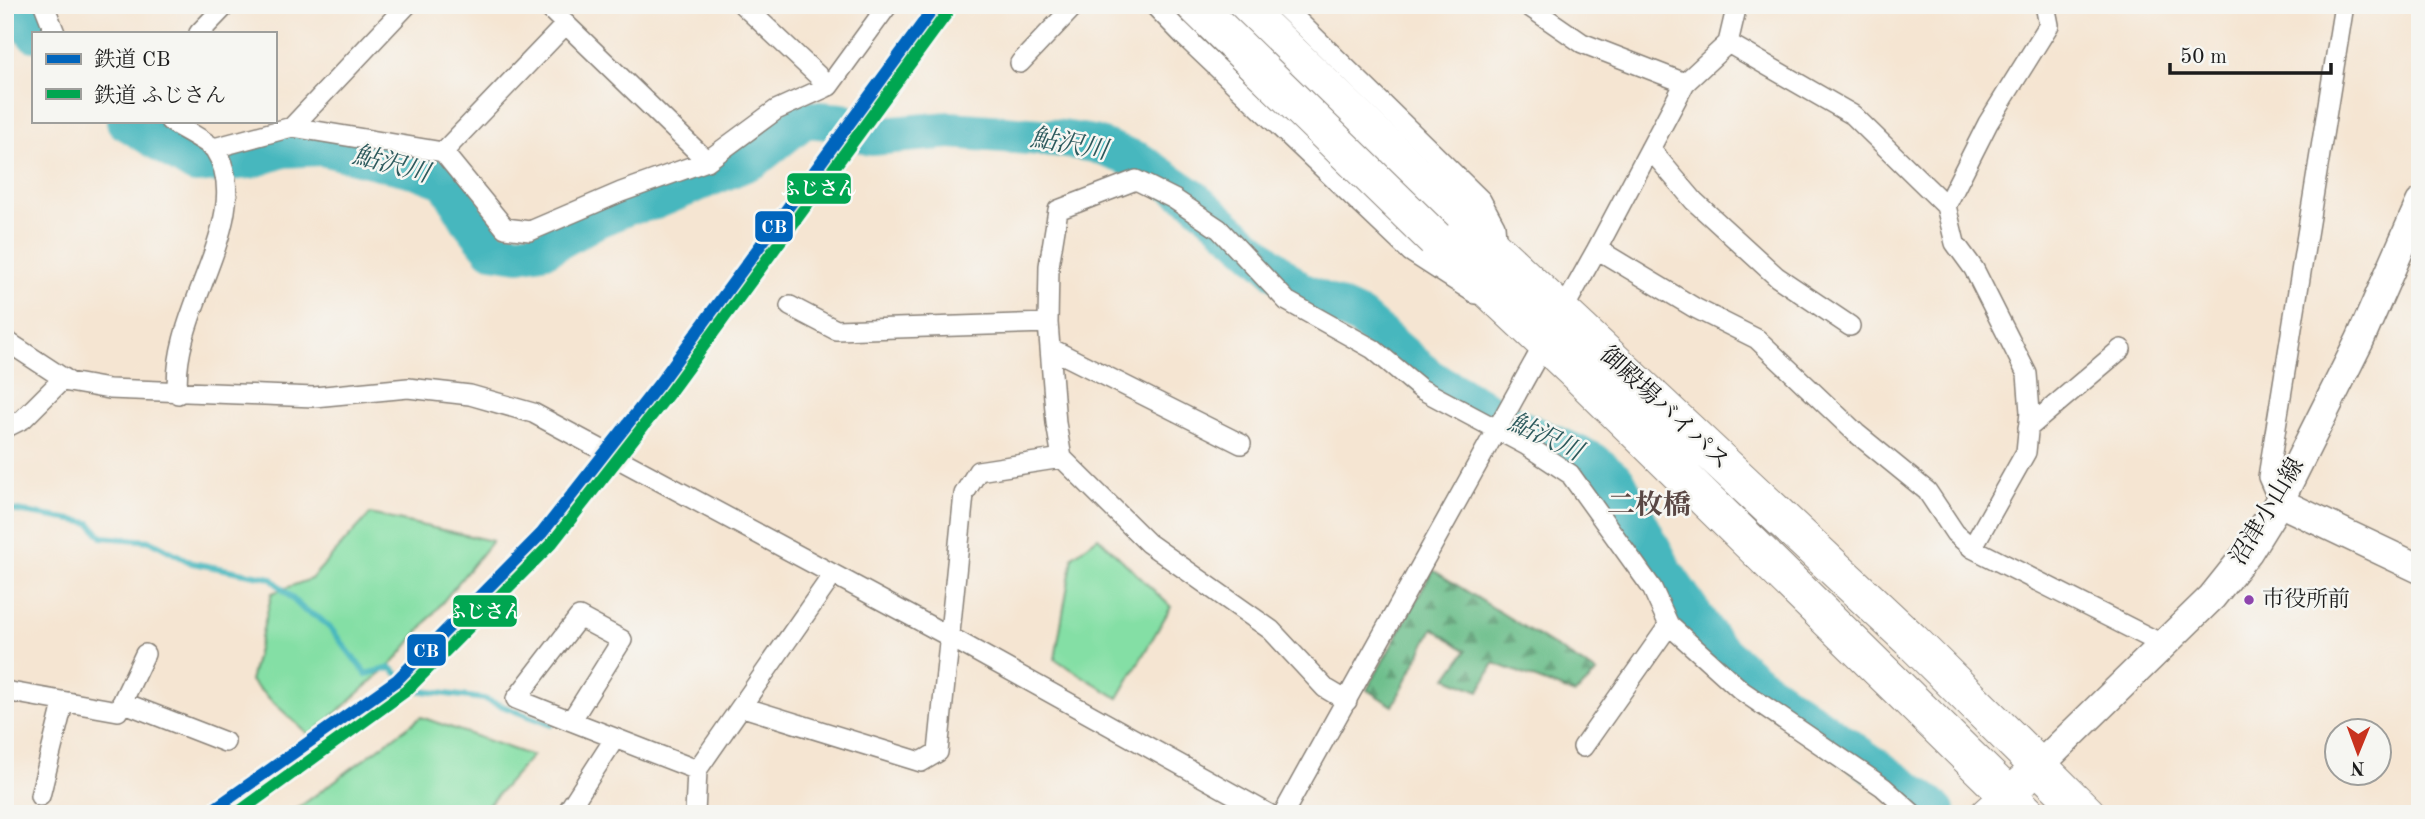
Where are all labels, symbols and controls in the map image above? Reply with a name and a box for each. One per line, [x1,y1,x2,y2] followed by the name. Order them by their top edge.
[32,32,276,122] legend
[2170,32,2330,76] scale bar
[2180,47,2227,68] text: 50 m
[94,48,170,71] text: 鉄道 CB
[94,84,226,107] text: 鉄道 ふじさん
[1028,123,1113,165] water label: 鮎沢川
[350,140,435,188] water label: 鮎沢川
[786,172,852,205] line badge: ふじさん
[781,179,857,200] text: ふじさん
[754,210,794,243] line badge: CB
[761,219,787,238] text: CB
[1595,341,1735,475] street label: 御殿場バイパス
[1504,408,1589,468] water label: 鮎沢川
[2224,453,2309,570] street label: 沼津小山線
[1607,490,1691,521] district label: 二枚橋
[2262,587,2350,611] place label: 市役所前
[2242,593,2256,607] marker: 市役所前
[452,594,518,628] line badge: ふじさん
[447,602,523,623] text: ふじさん
[406,633,447,667] line badge: CB
[413,643,439,662] text: CB
[2324,718,2394,788] north arrow
[2350,757,2365,776] text: N

